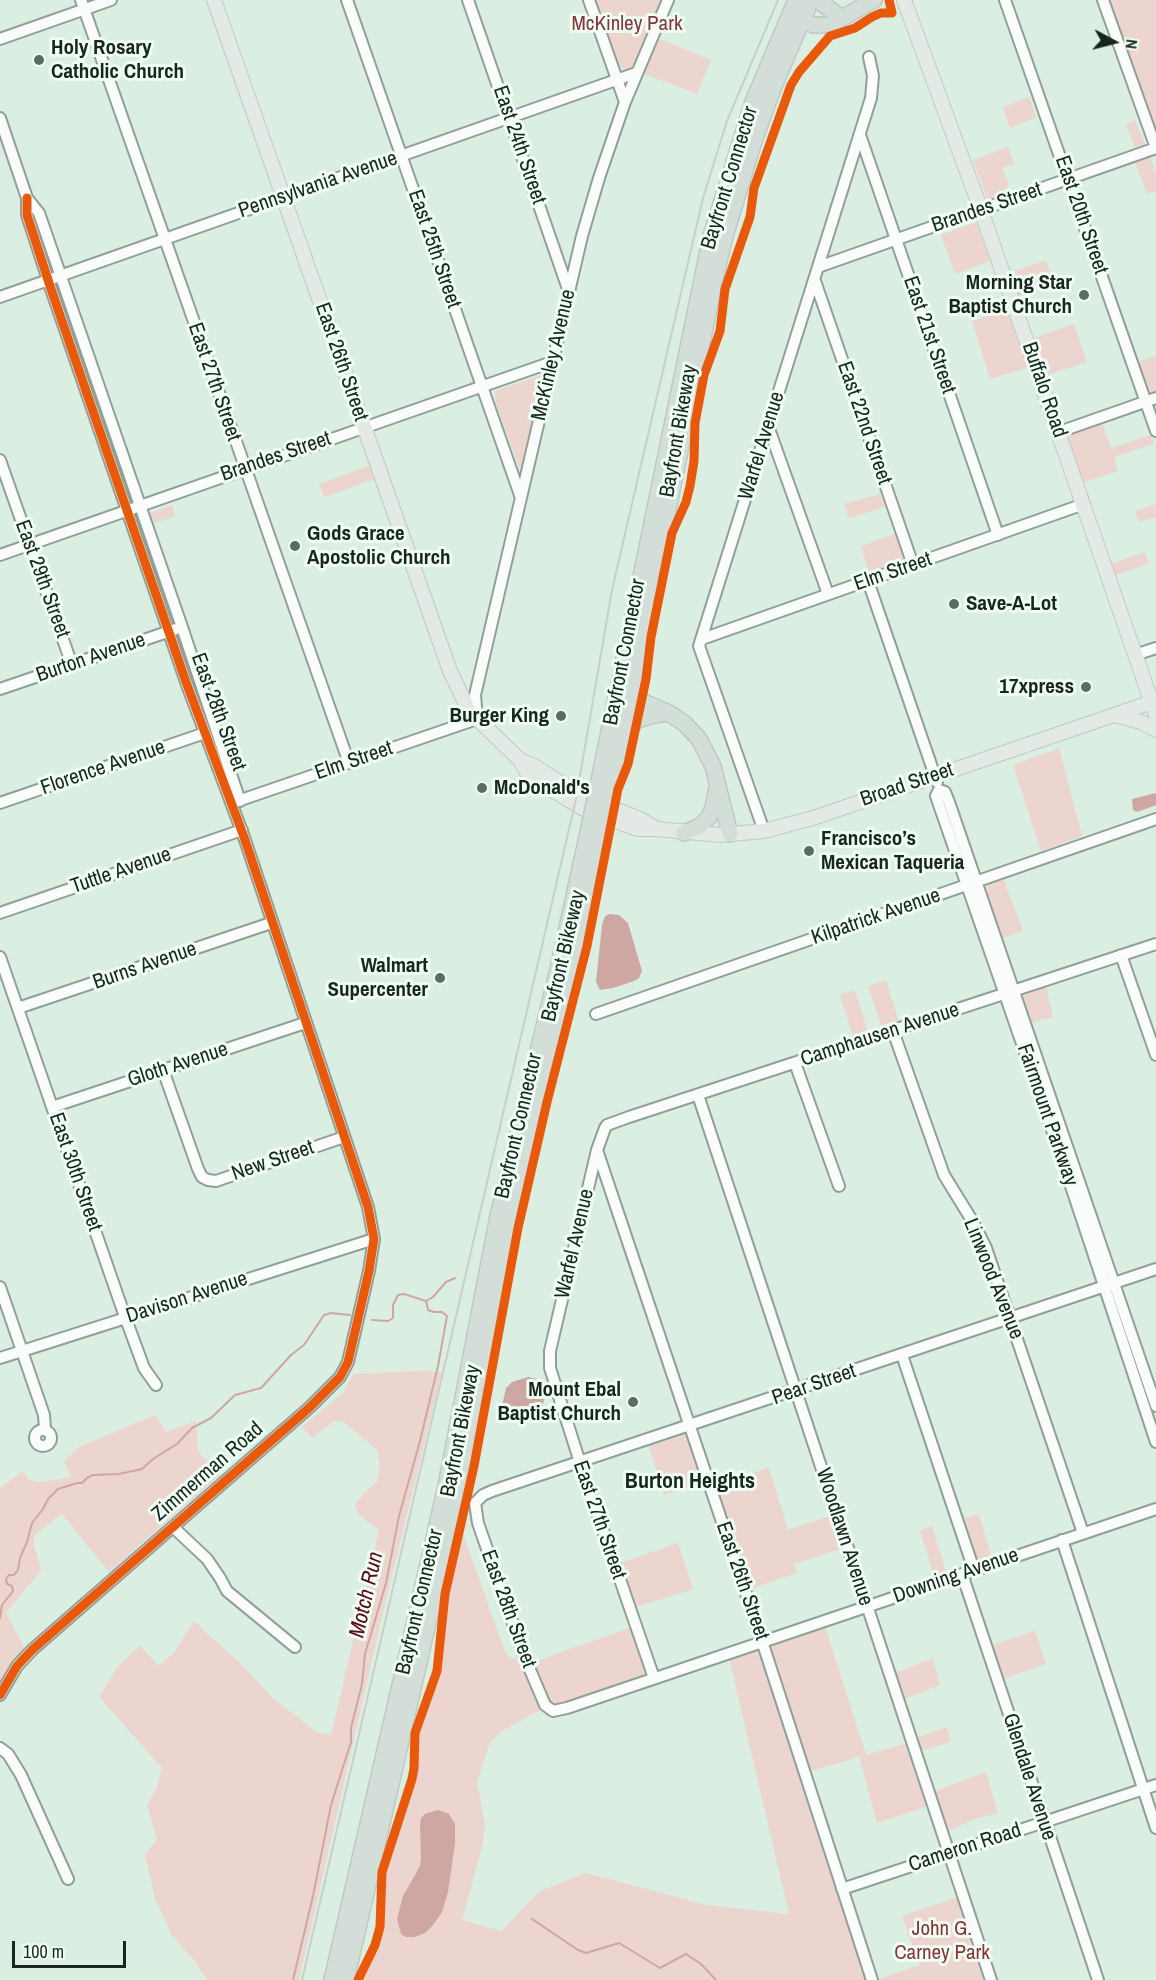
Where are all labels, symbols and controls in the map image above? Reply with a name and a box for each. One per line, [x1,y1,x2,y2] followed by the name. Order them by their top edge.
[571,11,683,37] park label: McKinley Park
[1084,12,1144,72] north arrow
[51,35,184,85] place label: Holy Rosary Catholic Church
[1120,38,1143,50] text: N
[32,53,46,67] marker: Holy Rosary Catholic Church
[487,83,551,207] street label: East 24th Street
[696,103,764,253] street label: Bayfront Connector
[235,146,401,224] street label: Pennsylvania Avenue
[1049,153,1113,277] street label: East 20th Street
[929,177,1045,239] street label: Brandes Street
[402,187,466,311] street label: East 25th Street
[949,270,1072,320] place label: Morning Star Baptist Church
[897,273,961,397] street label: East 21st Street
[527,287,581,423] street label: McKinley Avenue
[1077,288,1091,302] marker: Morning Star Baptist Church
[309,300,373,424] street label: East 26th Street
[182,320,246,444] street label: East 27th Street
[1016,339,1072,441] street label: Buffalo Road
[831,358,897,488] street label: East 22nd Street
[655,363,703,499] street label: Bayfront Bikeway
[734,389,790,503] street label: Warfel Avenue
[218,426,334,488] street label: Brandes Street
[9,517,75,641] street label: East 29th Street
[307,521,451,571] place label: Gods Grace Apostolic Church
[288,539,302,553] marker: Gods Grace Apostolic Church
[851,547,935,597] street label: Elm Street
[598,577,652,727] street label: Bayfront Connector
[966,591,1057,617] place label: Save-A-Lot
[947,597,961,611] marker: Save-A-Lot
[33,628,149,688] street label: Burton Avenue
[185,650,251,774] street label: East 28th Street
[999,674,1074,700] place label: 17xpress
[1079,680,1093,694] marker: 17xpress
[450,703,549,729] place label: Burger King
[554,709,568,723] marker: Burger King
[37,735,169,801] street label: Florence Avenue
[312,736,396,786] street label: Elm Street
[857,757,957,813] street label: Broad Street
[494,775,590,801] place label: McDonald's
[475,781,489,795] marker: McDonald's
[821,826,964,876] place label: Francisco’s Mexican Taqueria
[67,842,175,900] street label: Tuttle Avenue
[802,844,816,858] marker: Francisco’s Mexican Taqueria
[808,883,944,951] street label: Kilpatrick Avenue
[537,888,591,1024] street label: Bayfront Bikeway
[90,937,200,995] street label: Burns Avenue
[328,953,428,1003] place label: Walmart Supercenter
[433,971,447,985] marker: Walmart Supercenter
[797,997,963,1073] street label: Camphausen Avenue
[125,1037,231,1093] street label: Gloth Avenue
[1011,1041,1083,1189] street label: Fairmount Parkway
[490,1051,548,1201] street label: Bayfront Connector
[43,1110,107,1234] street label: East 30th Street
[229,1135,317,1187] street label: New Street
[550,1187,600,1301] street label: Warfel Avenue
[957,1215,1029,1343] street label: Linwood Avenue
[123,1267,251,1329] street label: Davison Avenue
[769,1359,859,1411] street label: Pear Street
[436,1363,486,1499] street label: Bayfront Bikeway
[498,1377,621,1427] place label: Mount Ebal Baptist Church
[626,1395,640,1409] marker: Mount Ebal Baptist Church
[147,1417,269,1527] street label: Zimmerman Road
[567,1458,631,1582] street label: East 27th Street
[810,1465,878,1609] street label: Woodlawn Avenue
[625,1469,755,1495] district label: Burton Heights
[710,1519,774,1643] street label: East 26th Street
[391,1527,449,1677] street label: Bayfront Connector
[890,1543,1022,1609] street label: Downing Avenue
[475,1547,541,1671] street label: East 28th Street
[344,1550,390,1640] water label: Motch Run
[997,1710,1061,1844] street label: Glendale Avenue
[906,1818,1024,1878] street label: Cameron Road
[894,1916,990,1966] park label: John G. Carney Park
[15,1929,129,1967] scale bar
[23,1939,64,1964] text: 100 m

